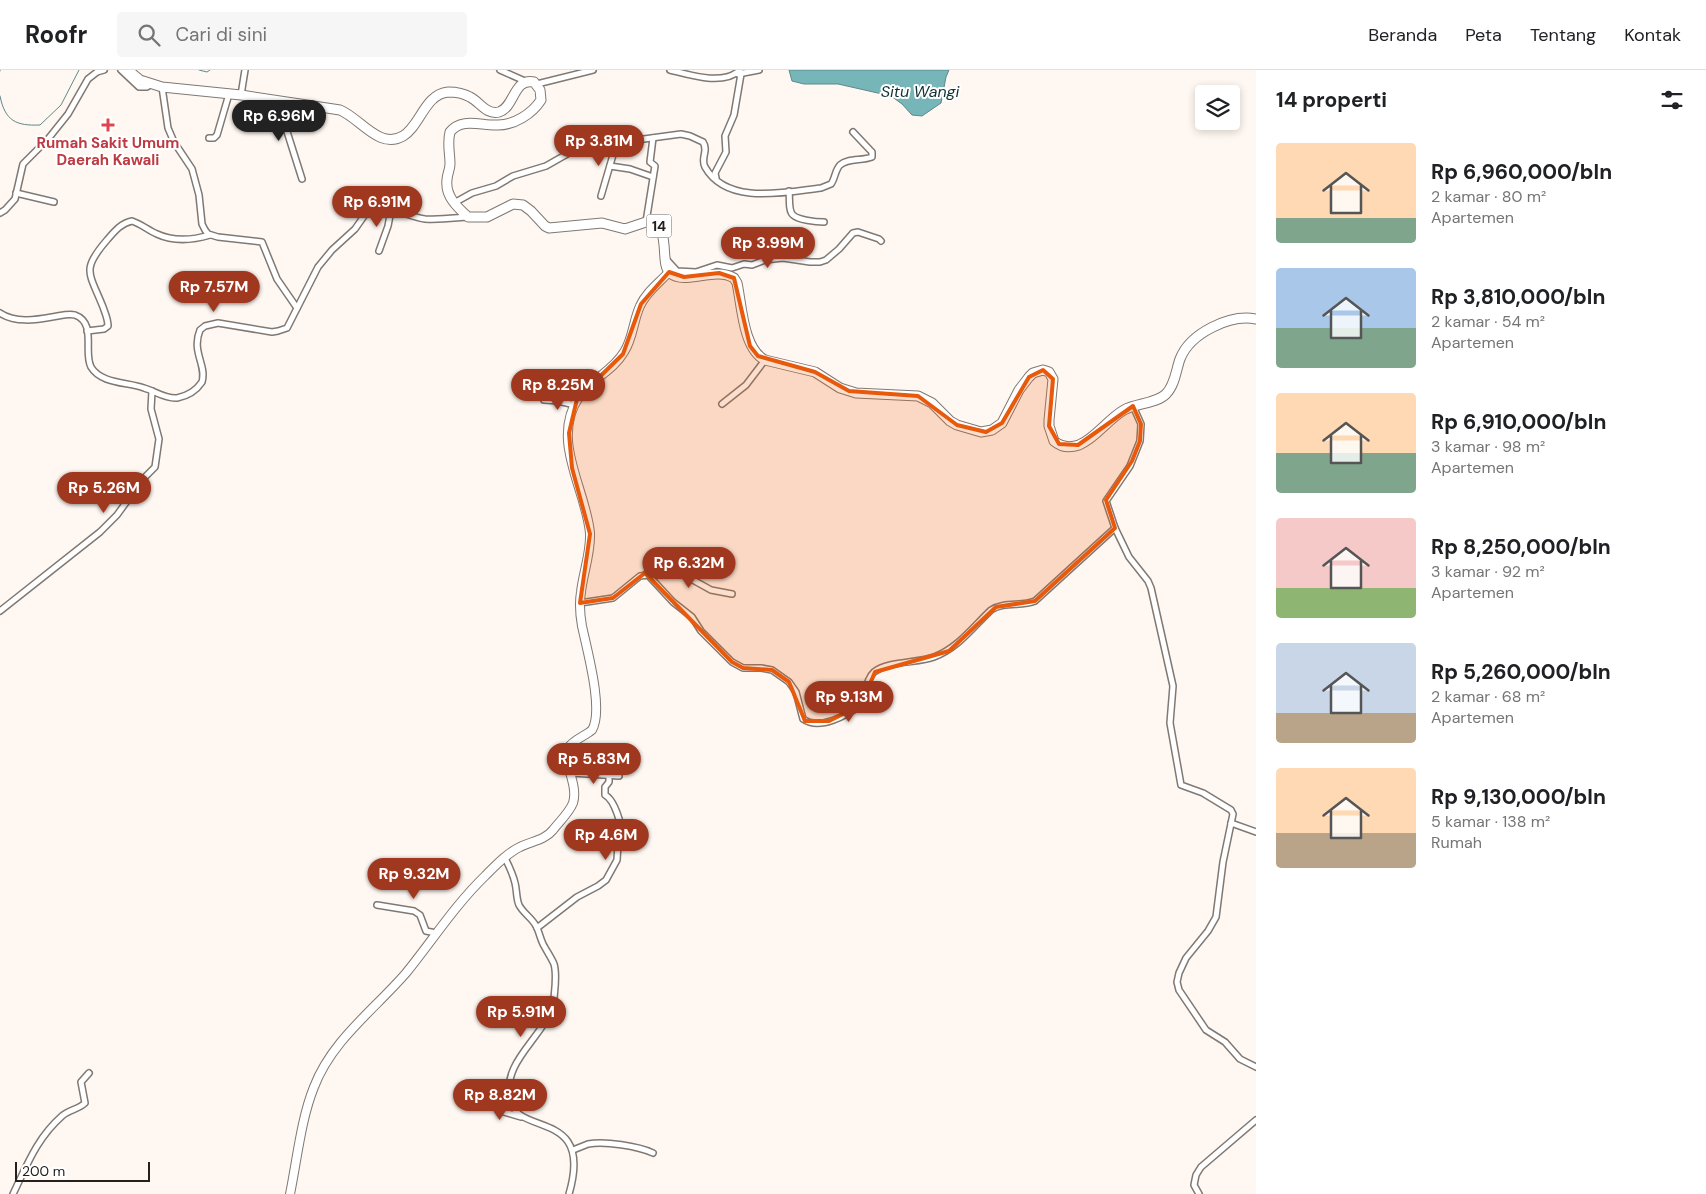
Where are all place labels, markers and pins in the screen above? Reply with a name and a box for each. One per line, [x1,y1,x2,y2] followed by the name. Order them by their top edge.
[227,100,331,142] pin: Rp 6.96M
[101,118,115,132] marker: Rumah Sakit Umum Daerah Kawali
[547,124,651,167] pin: Rp 3.81M
[37,133,179,170] place label: Rumah Sakit Umum Daerah Kawali
[325,186,429,228] pin: Rp 6.91M
[716,226,820,269] pin: Rp 3.99M
[162,270,266,313] pin: Rp 7.57M
[506,368,610,411] pin: Rp 8.25M
[52,472,156,514] pin: Rp 5.26M
[637,546,741,589] pin: Rp 6.32M
[797,680,901,723] pin: Rp 9.13M
[542,742,646,785] pin: Rp 5.83M
[560,818,652,861] pin: Rp 4.6M
[362,858,466,900] pin: Rp 9.32M
[469,996,573,1038] pin: Rp 5.91M
[448,1078,552,1121] pin: Rp 8.82M

